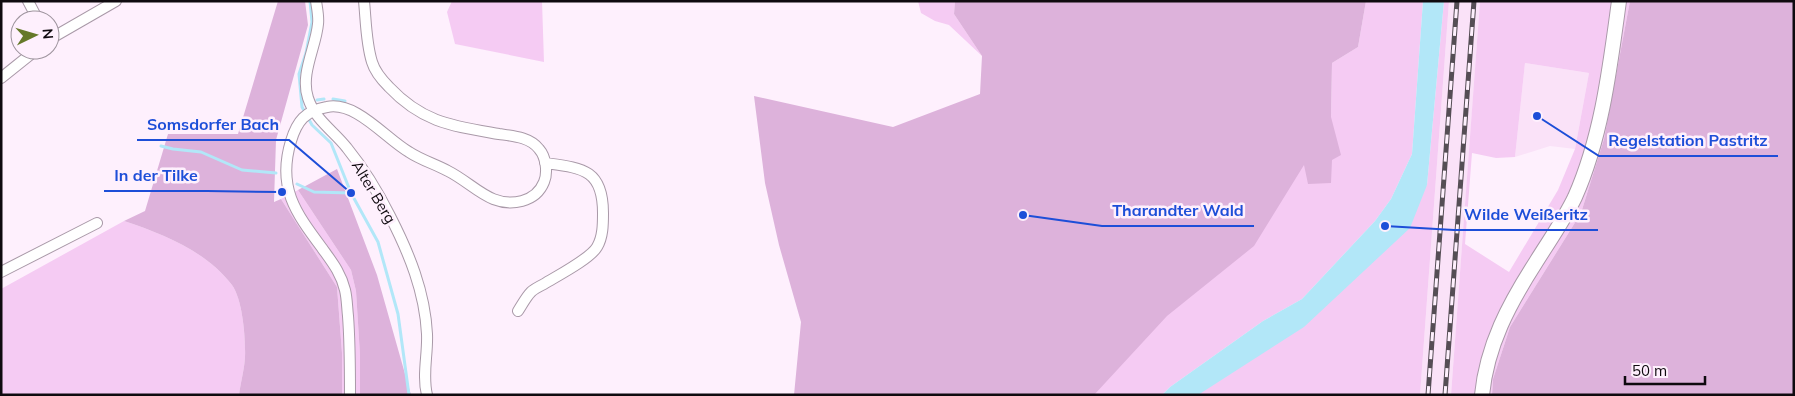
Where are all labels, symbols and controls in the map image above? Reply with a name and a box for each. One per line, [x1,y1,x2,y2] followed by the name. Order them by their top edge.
[10,10,60,60] north arrow
[39,28,57,40] text: N
[137,109,289,140] callout: Somsdorfer Bach
[147,114,279,134] text: Somsdorfer Bach
[1599,125,1778,156] callout: Regelstation Pastritz
[1608,130,1768,150] text: Regelstation Pastritz
[348,157,400,227] street label: Alter Berg
[104,160,207,191] callout: In der Tilke
[114,165,198,185] text: In der Tilke
[1102,195,1254,226] callout: Tharandter Wald
[1454,199,1598,230] callout: Wilde Weißeritz
[1112,200,1244,220] text: Tharandter Wald
[1464,204,1588,224] text: Wilde Weißeritz
[1625,354,1705,386] scale bar
[1632,361,1667,380] text: 50 m

